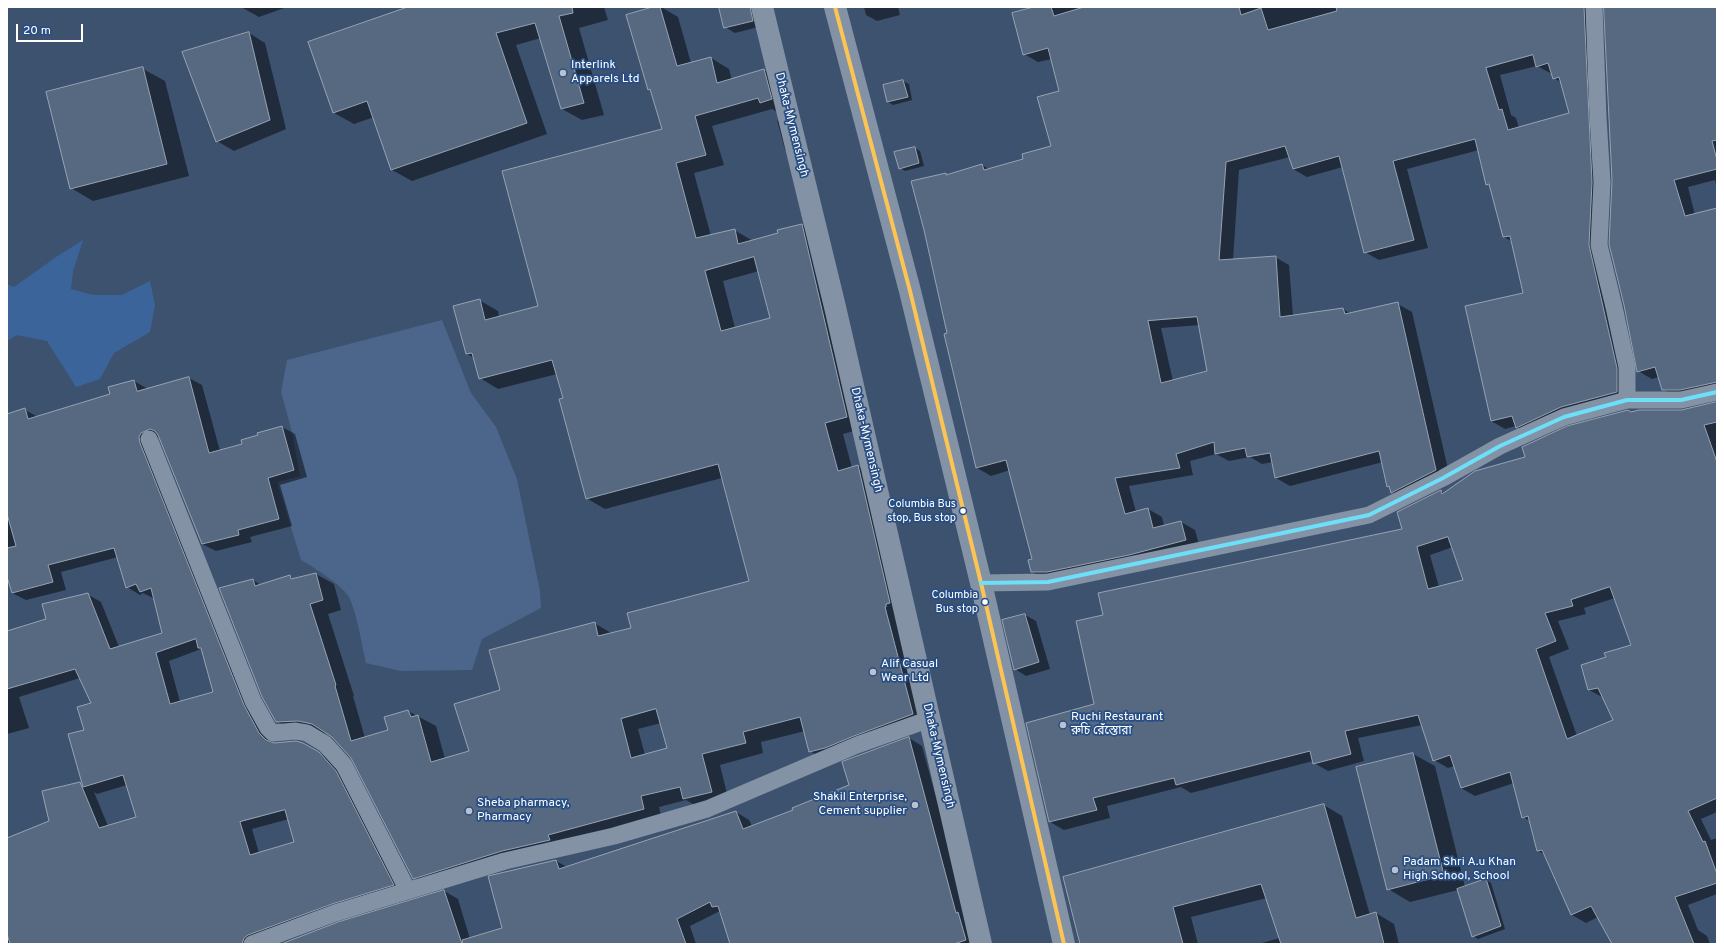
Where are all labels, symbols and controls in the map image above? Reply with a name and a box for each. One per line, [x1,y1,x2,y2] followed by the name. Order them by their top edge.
[18,16,85,42] scale bar
[23,23,51,39] text: 20 m
[571,59,639,87] place label: Interlink Apparels Ltd
[558,68,568,78] marker: Interlink Apparels Ltd
[771,71,811,179] street label: Dhaka-Mymensingh
[847,386,885,494] street label: Dhaka-Mymensingh
[887,498,956,524] place label: Columbia Bus stop, Bus stop
[958,506,968,516] marker: Columbia Bus stop, Bus stop
[931,589,978,615] place label: Columbia Bus stop
[980,597,990,607] marker: Columbia Bus stop
[881,658,938,686] place label: Alif Casual Wear Ltd
[868,667,878,677] marker: Alif Casual Wear Ltd
[919,702,957,810] street label: Dhaka-Mymensingh
[1071,711,1163,739] place label: Ruchi Restaurant রুচি রেঁস্তোরা
[1058,720,1068,730] marker: Ruchi Restaurant রুচি রেঁস্তোরা
[813,791,907,819] place label: Shakil Enterprise, Cement supplier
[477,797,569,825] place label: Sheba pharmacy, Pharmacy
[910,800,920,810] marker: Shakil Enterprise, Cement supplier
[464,806,474,816] marker: Sheba pharmacy, Pharmacy
[1403,856,1516,884] place label: Padam Shri A.u Khan High School, School
[1390,865,1400,875] marker: Padam Shri A.u Khan High School, School

